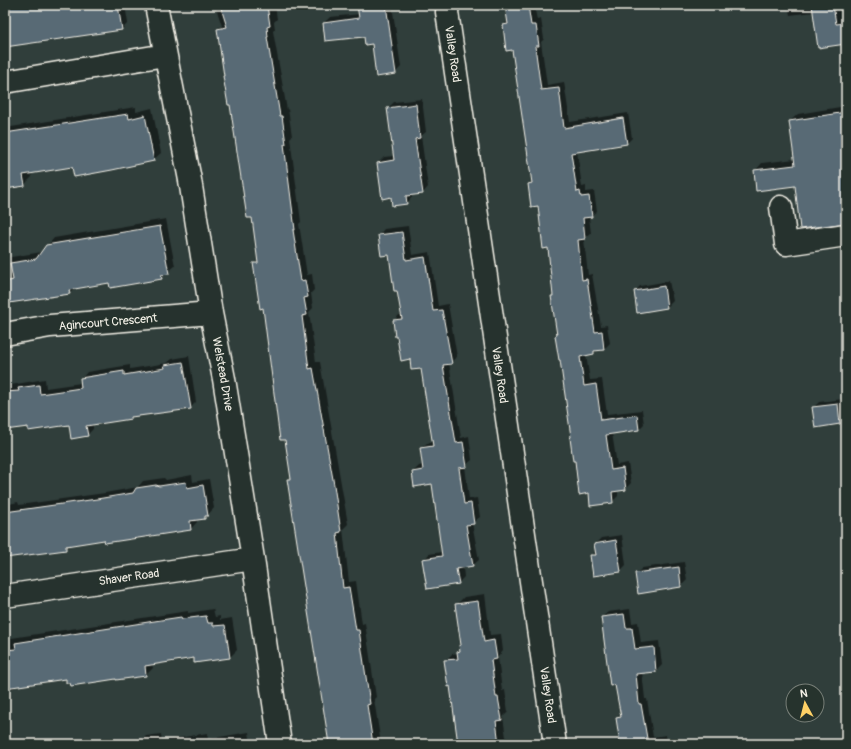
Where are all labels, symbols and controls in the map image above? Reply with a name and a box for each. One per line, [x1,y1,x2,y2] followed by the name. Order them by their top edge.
[441,25,464,83] street label: Valley Road
[58,311,158,334] street label: Agincourt Crescent
[209,336,236,412] street label: Welstead Drive
[488,346,511,404] street label: Valley Road
[98,566,161,589] street label: Shaver Road
[536,666,559,724] street label: Valley Road
[785,683,825,723] north arrow
[799,687,809,700] text: N

